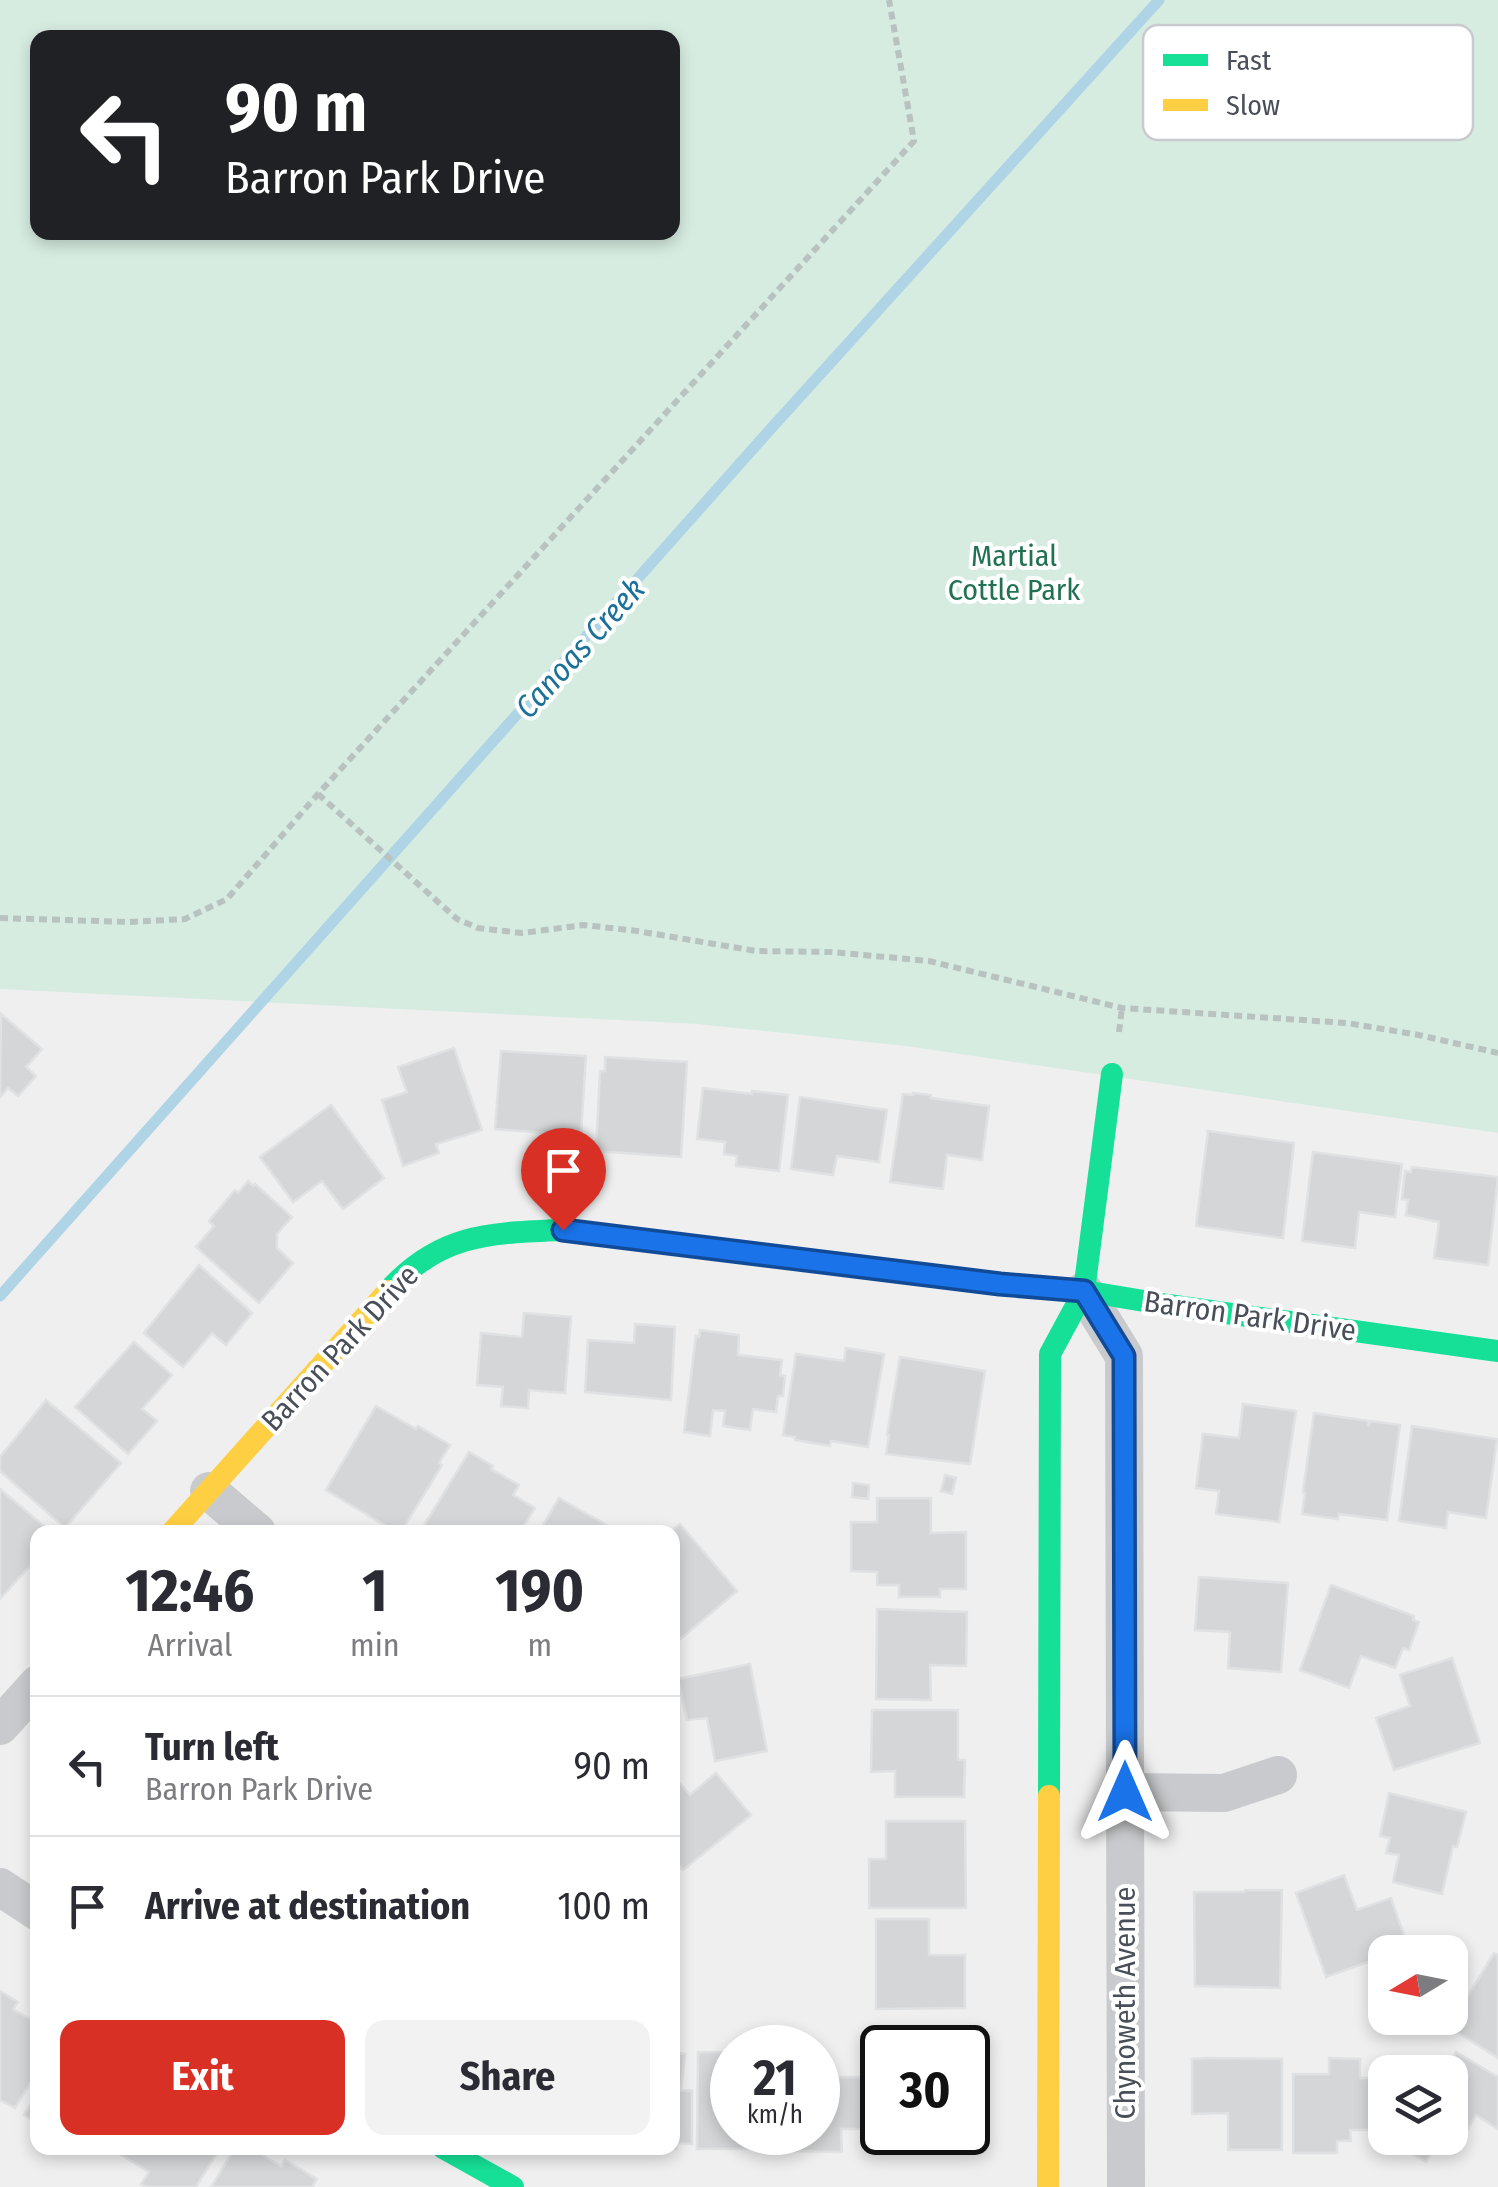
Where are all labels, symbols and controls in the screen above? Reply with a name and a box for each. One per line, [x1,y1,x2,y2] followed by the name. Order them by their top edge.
[1143,25,1473,140] legend
[1226,44,1272,77] text: Fast
[225,66,367,150] text: 90 m
[60,70,190,200] icon: left
[1226,89,1280,122] text: Slow
[225,151,546,205] text: Barron Park Drive
[948,538,1080,608] park label: Martial Cottle Park
[507,570,653,726] water label: Canoas Creek
[521,1128,606,1231] pin
[536,1143,591,1198] icon: arrive
[254,1258,426,1438] street label: Barron Park Drive
[1142,1283,1358,1349] street label: Barron Park Drive
[126,1555,254,1627] text: 12:46
[362,1555,388,1627] text: 1
[495,1555,584,1627] text: 190
[148,1626,232,1664] text: Arrival
[350,1626,400,1664] text: min
[527,1626,552,1664] text: m
[145,1724,279,1770] text: Turn left
[60,1739,115,1794] icon: left
[1073,1740,1177,1844] position arrow
[574,1743,650,1789] text: 90 m
[145,1770,373,1808] text: Barron Park Drive
[60,1879,115,1934] icon: arrive
[145,1883,470,1929] text: Arrive at destination
[557,1883,650,1929] text: 100 m
[1107,1887,1143,2119] street label: Chynoweth Avenue
[1368,1935,1468,2035] north arrow
[1368,1935,1468,2155] map controls
[60,2020,345,2135] button: Exit
[365,2020,650,2135] button: Share
[860,2025,990,2155] speed limit sign: 30
[753,2048,797,2108] text: 21
[1368,2055,1468,2155] button: layers
[747,2100,803,2130] text: km/h

